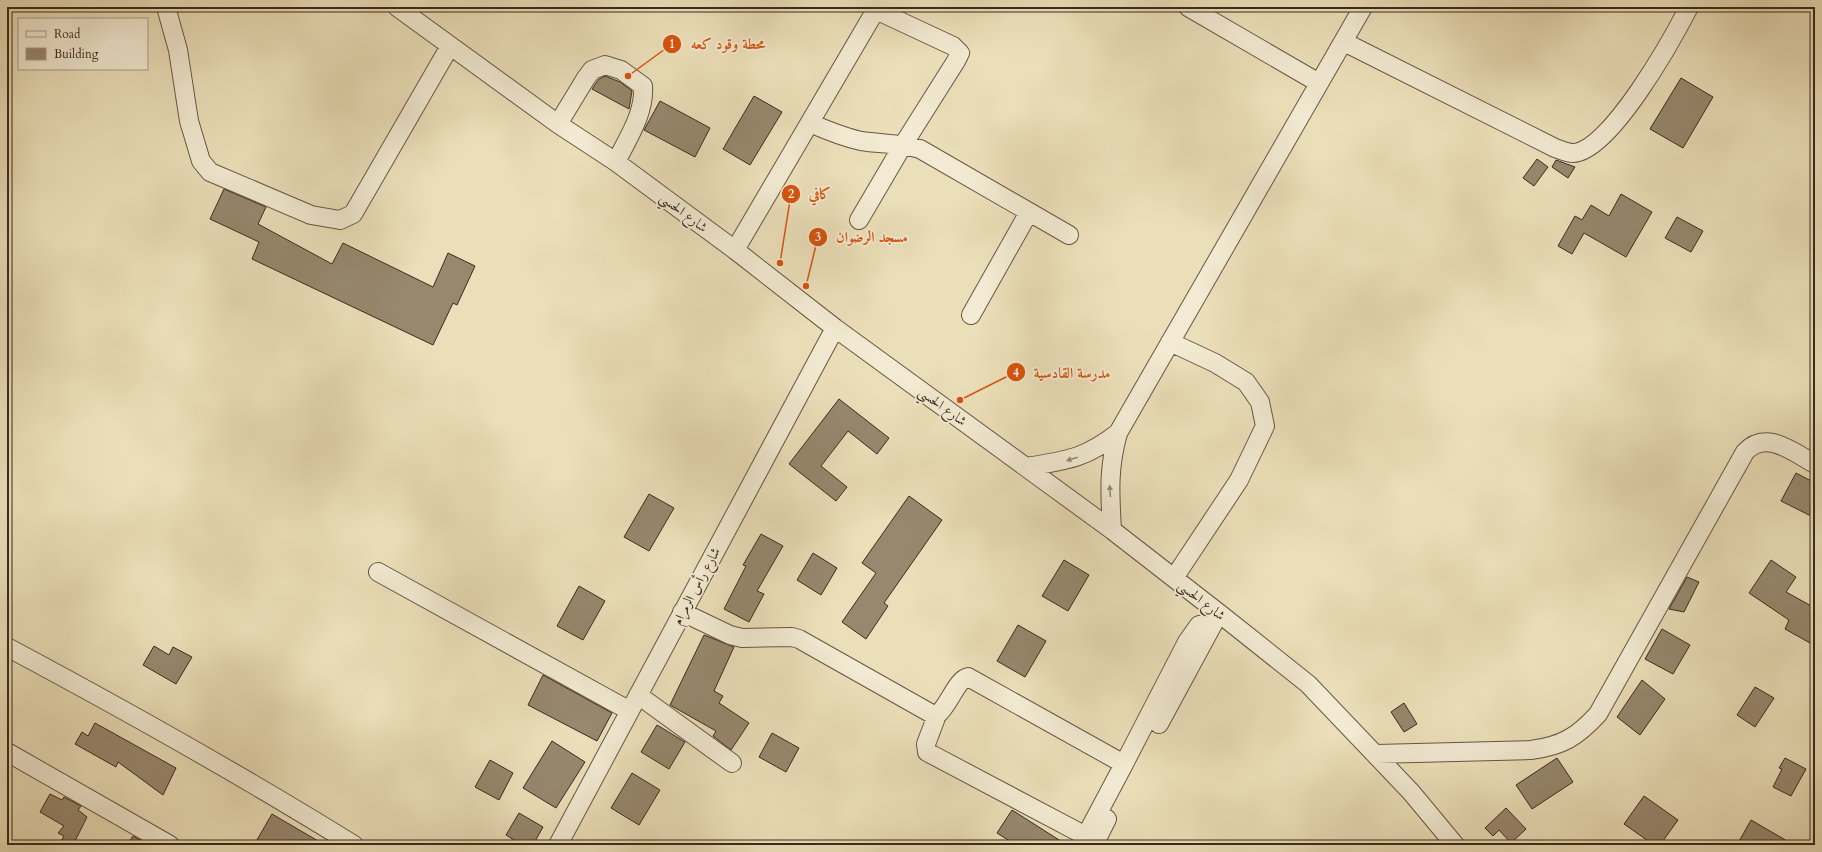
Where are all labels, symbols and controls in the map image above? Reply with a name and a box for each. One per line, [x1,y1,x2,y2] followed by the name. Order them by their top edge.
[18,18,148,70] legend
[54,26,81,42] text: Road
[662,30,773,57] callout: محطة وقود كعه
[691,34,766,54] text: محطة وقود كعه
[669,36,675,52] text: 1
[54,46,99,62] text: Building
[781,180,839,207] callout: كافي
[808,184,831,206] text: كافي
[788,186,794,202] text: 2
[653,188,712,240] street label: شارع الحسي
[808,224,916,251] callout: مسجد الرضوان
[836,227,908,247] text: مسجد الرضوان
[815,229,821,245] text: 3
[1006,359,1118,386] callout: مدرسة القادسية
[1034,363,1111,383] text: مدرسة القادسية
[1013,365,1019,381] text: 4
[912,382,971,434] street label: شارع الحسي
[1066,456,1078,462] one-way arrow
[1106,485,1113,497] one-way arrow
[667,543,728,630] street label: شارع رأس الرمرام
[1172,576,1229,628] street label: شارع الحسي

